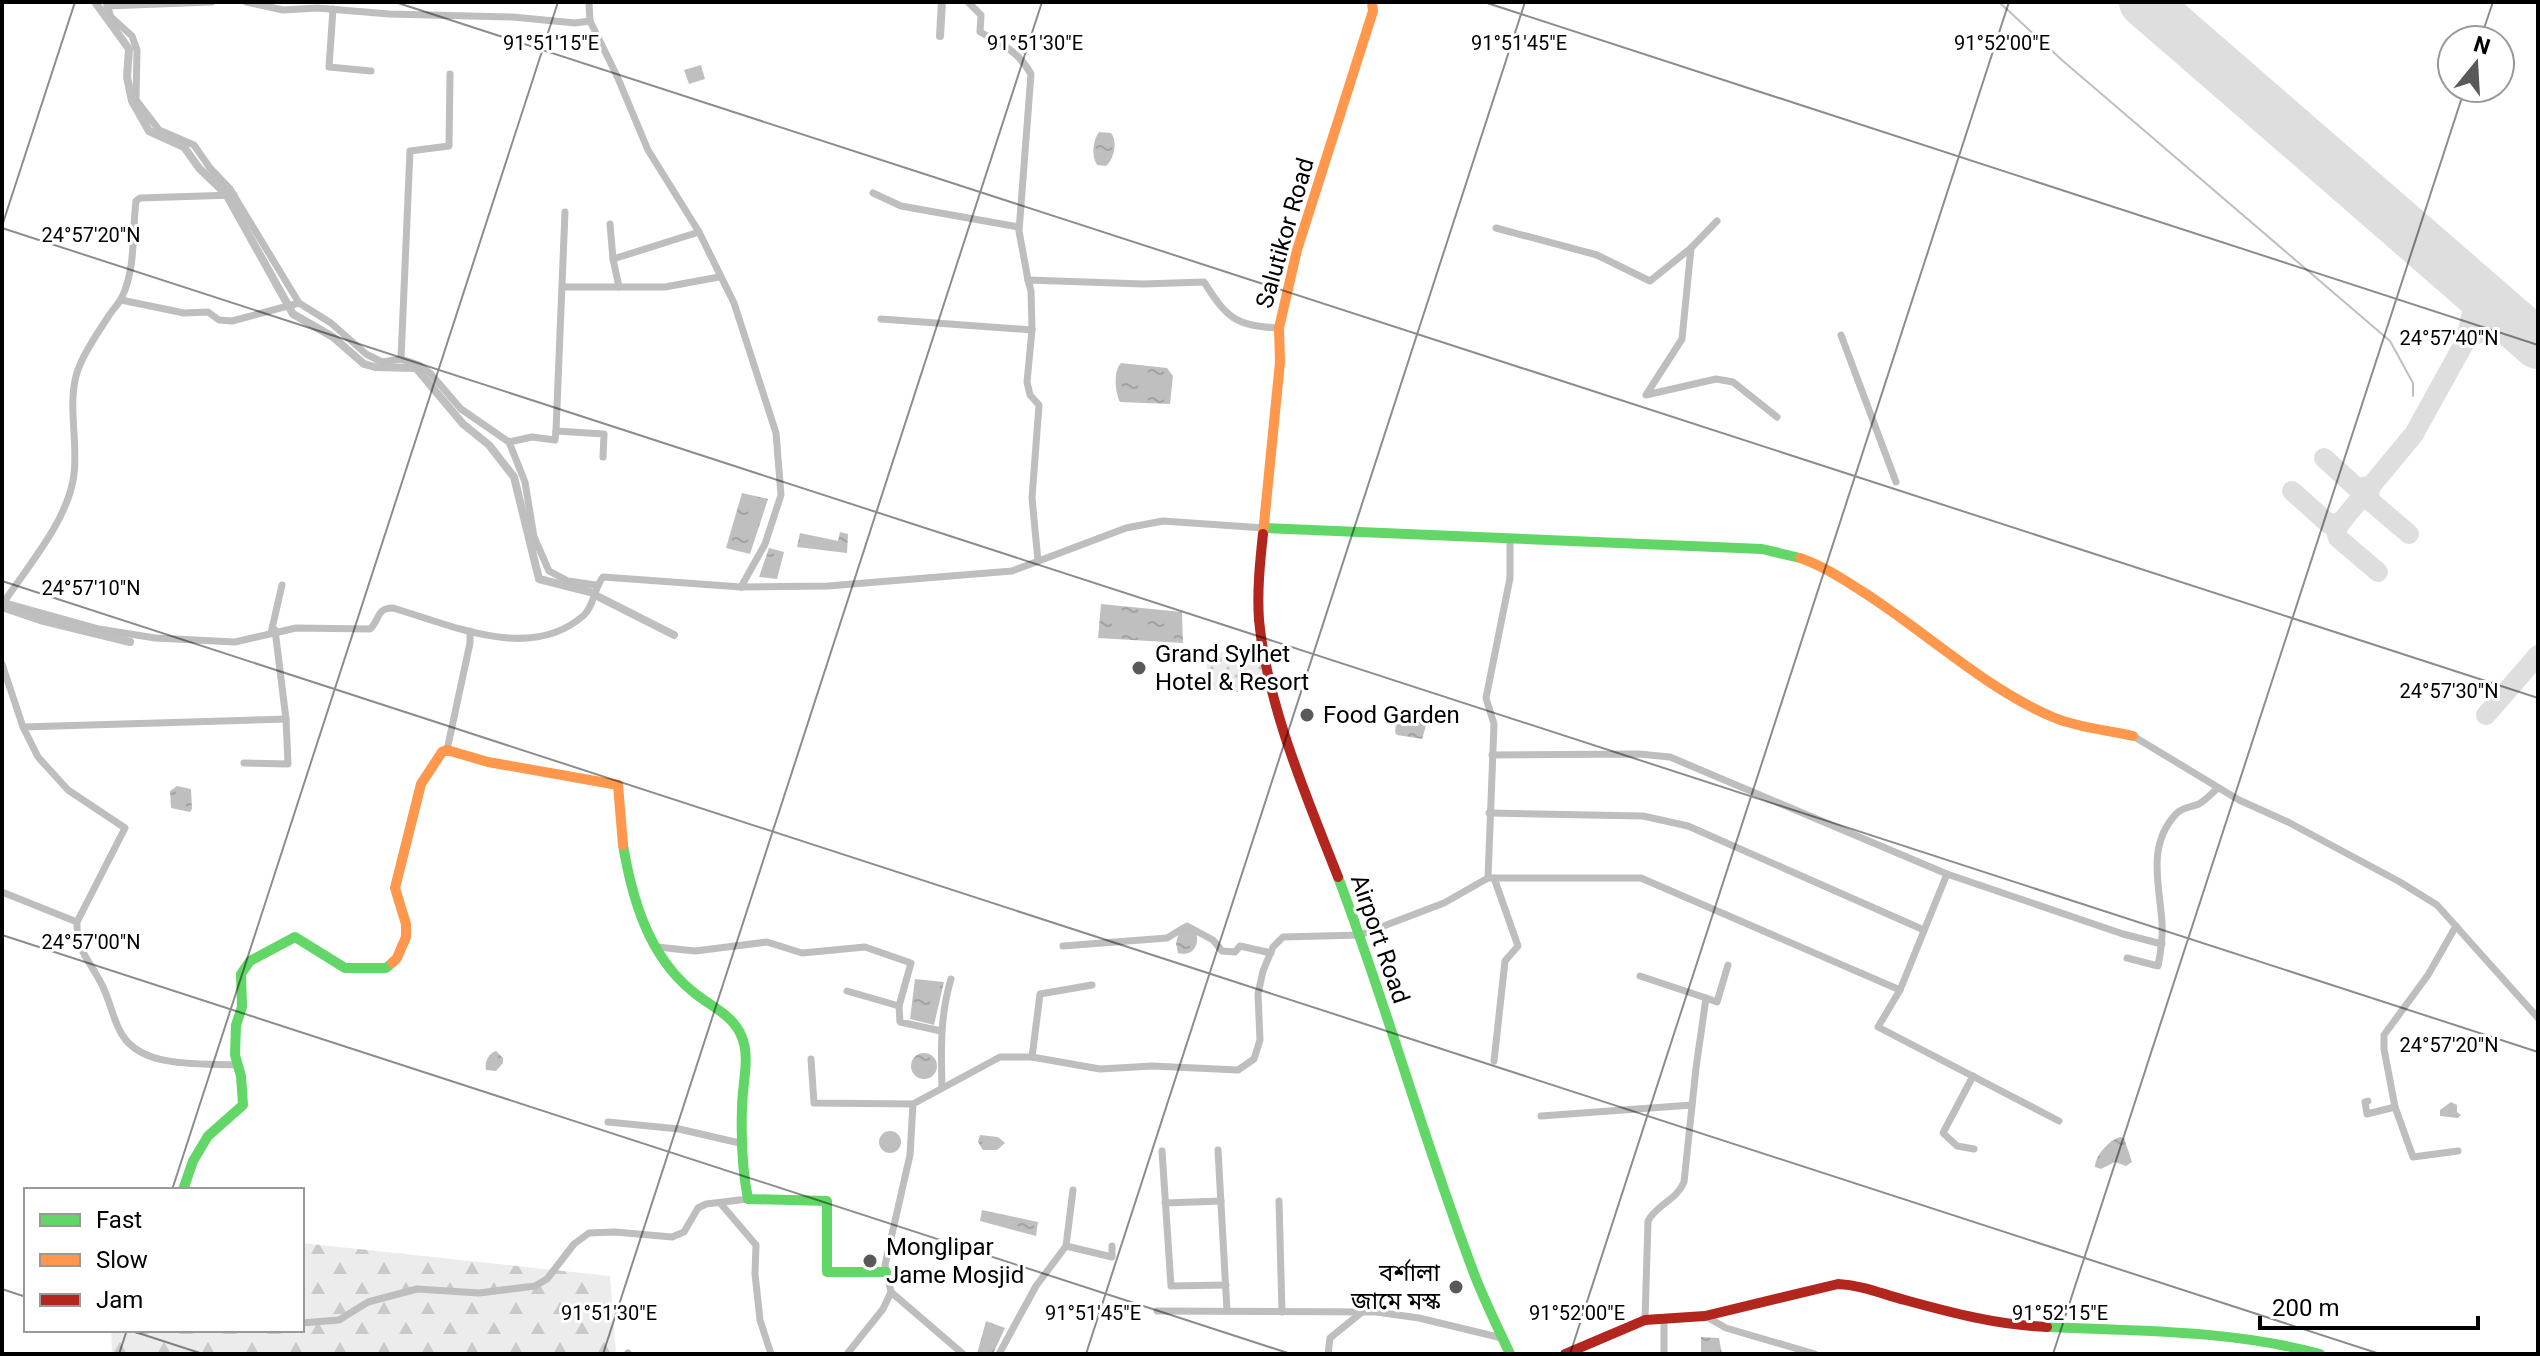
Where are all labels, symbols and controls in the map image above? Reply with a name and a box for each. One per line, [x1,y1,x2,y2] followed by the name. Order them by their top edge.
[2436,24,2516,104] north arrow
[503,31,599,55] text: 91°51'15"E
[987,31,1083,55] text: 91°51'30"E
[1471,31,1567,55] text: 91°51'45"E
[1954,31,2050,55] text: 91°52'00"E
[2471,31,2493,60] text: N
[1250,155,1320,311] street label: Salutikor Road
[41,223,141,247] text: 24°57'20"N
[2399,326,2499,350] text: 24°57'40"N
[41,576,141,600] text: 24°57'10"N
[1155,640,1309,696] place label: Grand Sylhet Hotel & Resort
[1130,659,1148,677] marker: Grand Sylhet Hotel & Resort
[2399,679,2499,703] text: 24°57'30"N
[1323,701,1460,729] place label: Food Garden
[1298,706,1316,724] marker: Food Garden
[1345,871,1415,1007] street label: Airport Road
[41,930,141,954] text: 24°57'00"N
[2399,1033,2499,1057] text: 24°57'20"N
[24,1188,304,1332] legend
[96,1206,142,1234] text: Fast
[886,1233,1024,1289] place label: Monglipar Jame Mosjid
[96,1246,148,1274] text: Slow
[861,1252,879,1270] marker: Monglipar Jame Mosjid
[1350,1258,1441,1315] place label: বর্শালা জামে মস্ক
[1447,1278,1465,1296] marker: বর্শালা জামে মস্ক
[2260,1280,2478,1330] scale bar
[96,1286,143,1314] text: Jam
[2272,1294,2339,1322] text: 200 m
[561,1301,657,1325] text: 91°51'30"E
[1045,1301,1141,1325] text: 91°51'45"E
[1529,1301,1625,1325] text: 91°52'00"E
[2012,1301,2108,1325] text: 91°52'15"E

